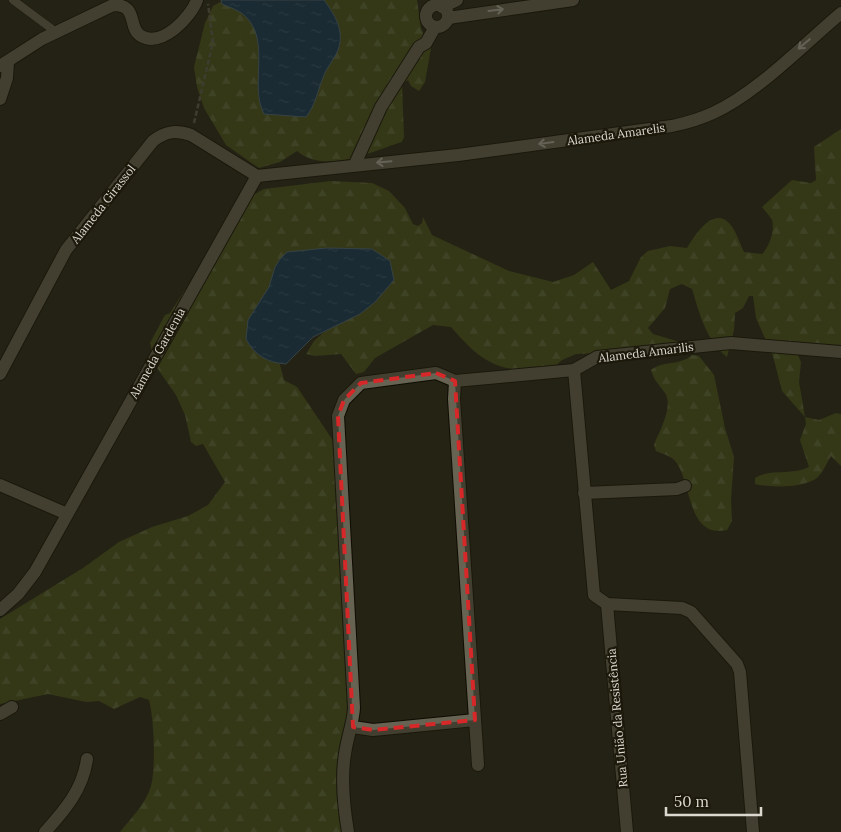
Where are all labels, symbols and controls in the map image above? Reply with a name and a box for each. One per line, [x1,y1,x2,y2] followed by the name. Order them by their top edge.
[488,5,504,15] one-way arrow
[798,39,811,50] one-way arrow
[565,120,666,148] street label: Alameda Amarelis
[538,138,554,148] one-way arrow
[377,157,393,166] one-way arrow
[67,162,138,247] street label: Alameda Girassol
[125,305,188,402] street label: Alameda Gardenia
[597,339,695,365] street label: Alameda Amarilis
[603,648,631,788] street label: Rua União da Resistência
[666,784,761,816] scale bar
[674,792,709,811] text: 50 m

